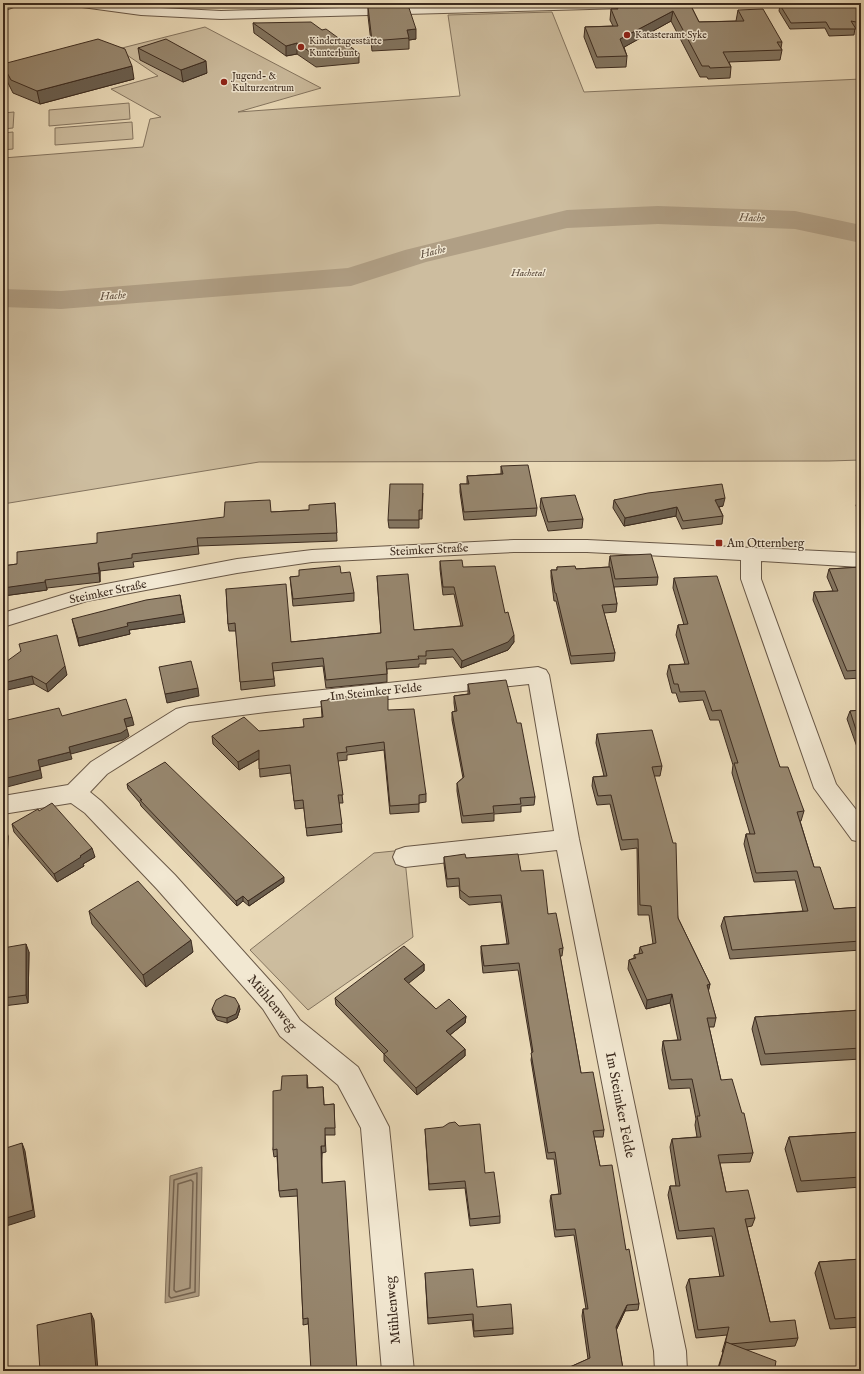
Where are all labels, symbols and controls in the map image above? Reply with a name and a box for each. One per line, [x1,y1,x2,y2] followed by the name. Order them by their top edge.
[635,29,707,42] place label: Katasteramt Syke
[622,30,632,40] marker: Katasteramt Syke
[309,35,382,60] place label: Kindertagesstätte Kunterbunt
[296,42,306,52] marker: Kindertagesstätte Kunterbunt
[231,70,294,95] place label: Jugend- & Kulturzentrum
[219,77,229,87] marker: Jugend- & Kulturzentrum
[738,211,766,225] water label: Hache
[418,242,448,262] water label: Hache
[510,267,546,280] park label: Hachetal
[99,288,127,304] water label: Hache
[726,536,805,551] place label: Am Otternberg
[714,538,724,548] marker: Am Otternberg
[389,540,469,560] street label: Steimker Straße
[68,576,149,608] street label: Steimker Straße
[329,680,423,704] street label: Im Steimker Felde
[243,971,301,1035] street label: Mühlenweg
[601,1050,639,1160] street label: Im Steimker Felde
[381,1275,405,1345] street label: Mühlenweg

